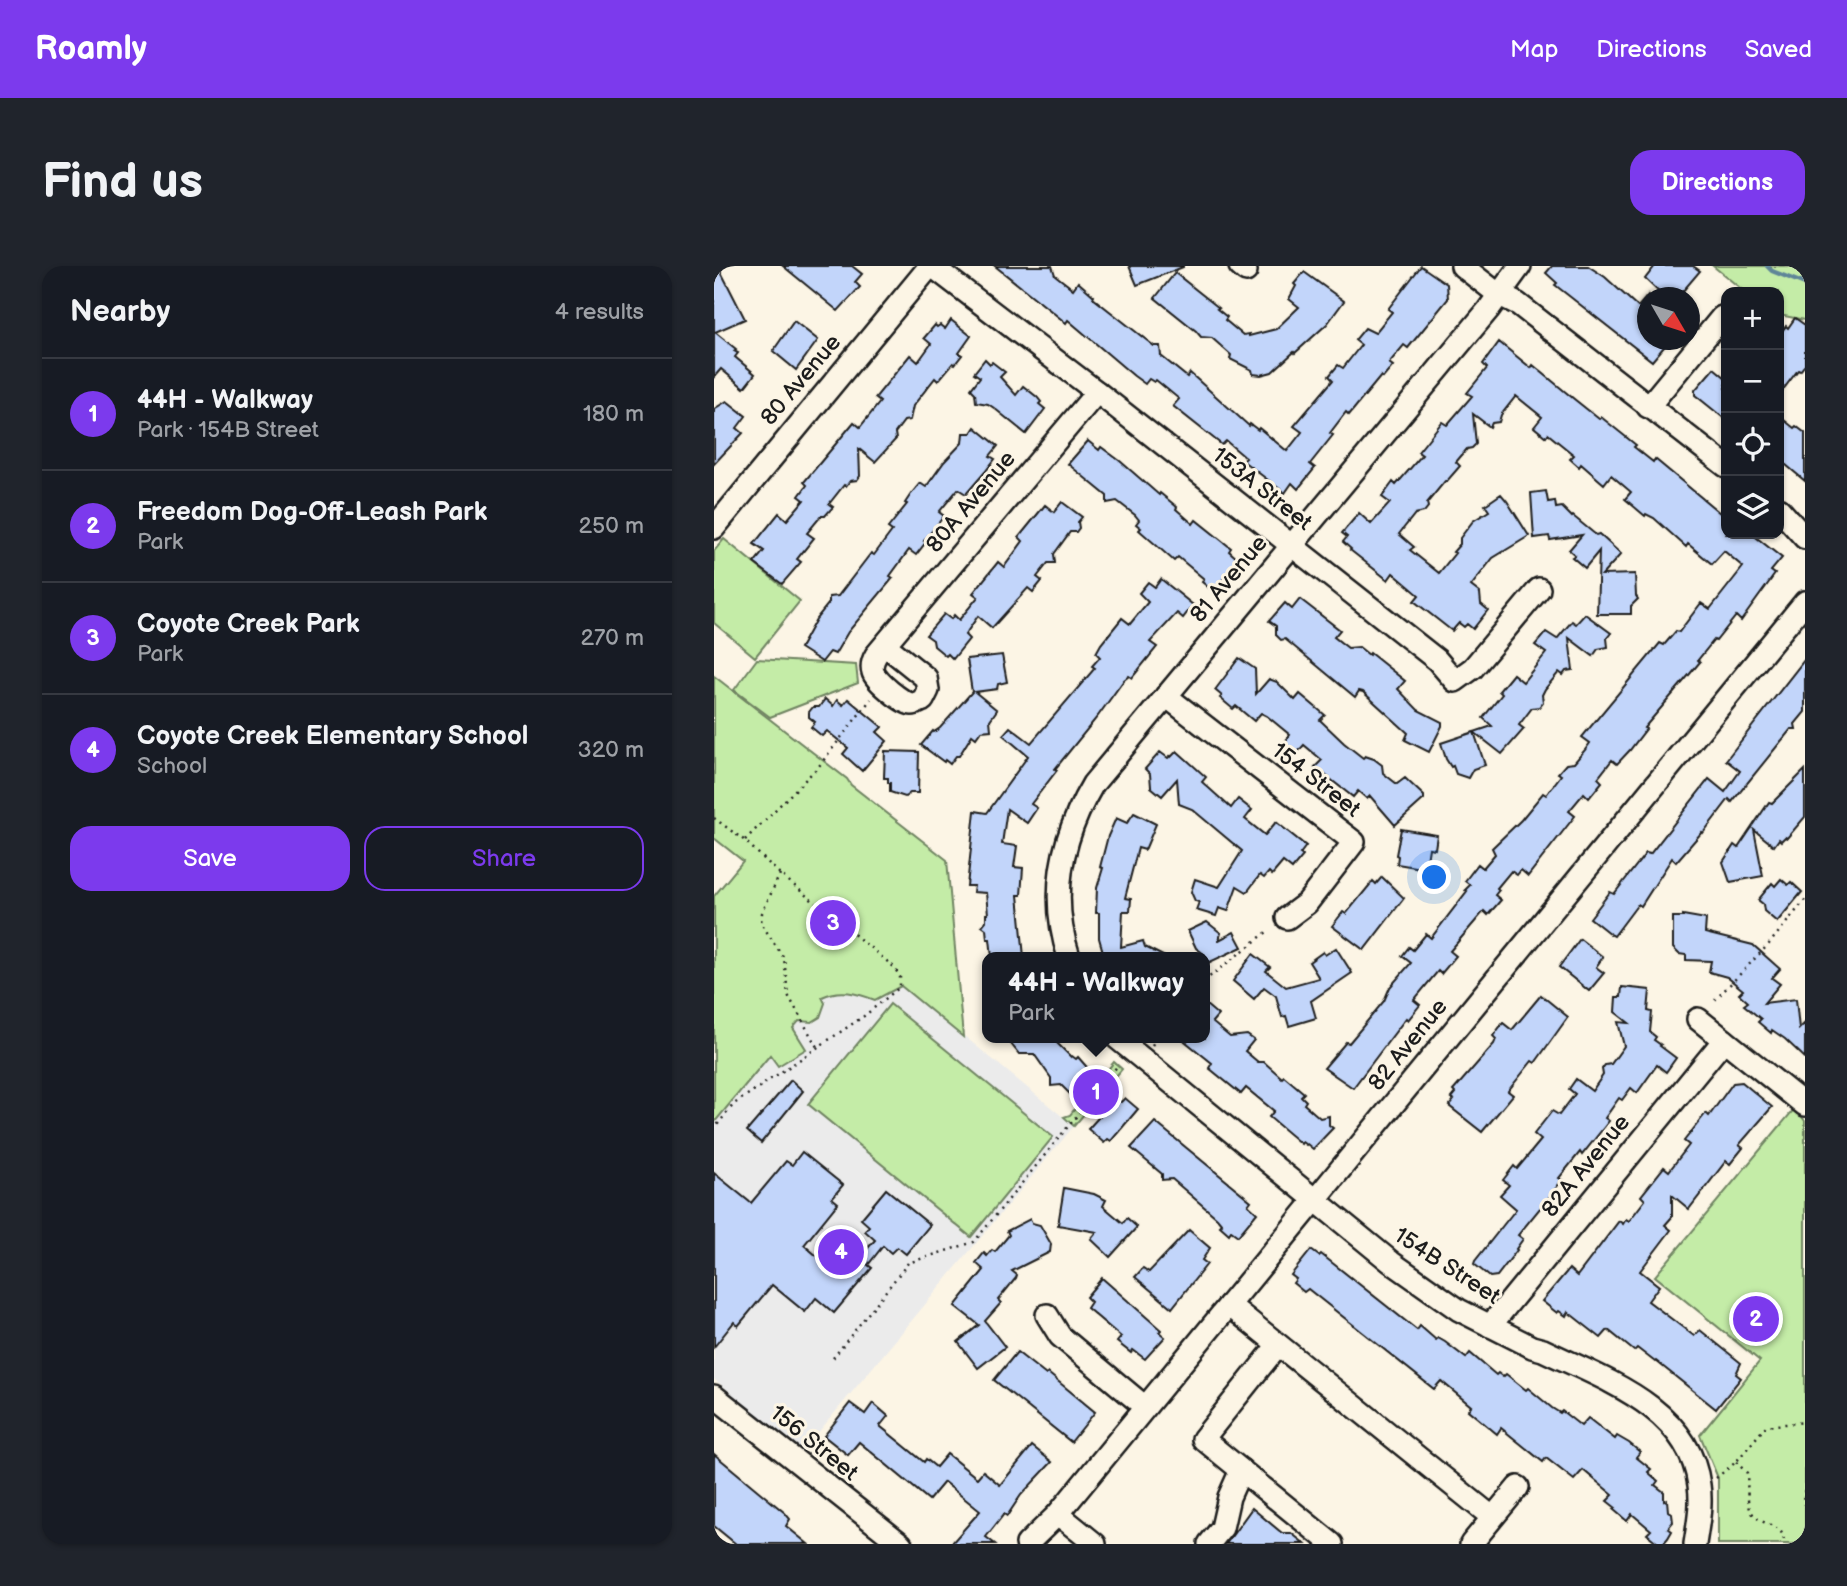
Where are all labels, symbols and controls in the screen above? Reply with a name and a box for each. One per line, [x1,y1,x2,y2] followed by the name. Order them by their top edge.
[35,29,147,69] text: Roamly
[1510,35,1558,64] text: Map
[1596,35,1707,64] text: Directions
[1745,35,1812,64] text: Saved
[1630,150,1805,215] button: Directions
[42,153,203,212] text: Find us
[1637,287,1700,350] north arrow
[1721,287,1784,539] map controls
[1721,287,1784,350] button: +
[70,294,170,330] text: Nearby
[555,298,644,326] text: 4 results
[755,329,847,431] street label: 80 Avenue
[1721,350,1784,413] button: −
[137,385,313,416] text: 44H - Walkway
[88,400,98,428] text: 1
[583,400,644,428] text: 180 m
[1721,413,1784,476] button: locate
[137,416,319,444] text: Park · 154B Street
[1206,441,1318,537] street label: 153A Street
[920,445,1022,559] street label: 80A Avenue
[1721,476,1784,539] button: layers
[137,497,487,528] text: Freedom Dog-Off-Leash Park
[86,512,100,540] text: 2
[578,512,644,540] text: 250 m
[137,528,183,556] text: Park
[1184,530,1274,628] street label: 81 Avenue
[137,609,360,640] text: Coyote Creek Park
[86,624,100,652] text: 3
[580,624,644,652] text: 270 m
[137,640,183,668] text: Park
[137,721,528,752] text: Coyote Creek Elementary School
[86,736,100,764] text: 4
[578,736,644,764] text: 320 m
[1266,737,1366,823] street label: 154 Street
[137,752,207,780] text: School
[70,826,350,891] button: Save
[364,826,644,891] button: Share
[1417,860,1451,894] your location
[810,897,856,949] pin: 3
[982,952,1210,1043] popup
[1008,968,1184,999] text: 44H - Walkway
[1362,993,1454,1097] street label: 82 Avenue
[1008,999,1054,1027] text: Park
[1073,1066,1119,1118] pin: 1
[1536,1109,1636,1223] street label: 82A Avenue
[1389,1221,1505,1311] street label: 154B Street
[818,1226,864,1278] pin: 4
[1733,1293,1779,1345] pin: 2
[764,1399,864,1487] street label: 156 Street

